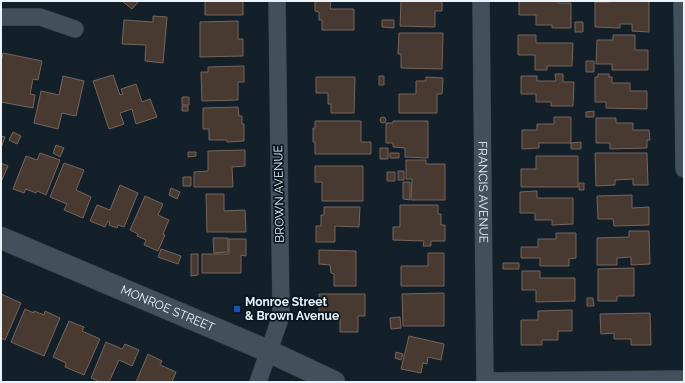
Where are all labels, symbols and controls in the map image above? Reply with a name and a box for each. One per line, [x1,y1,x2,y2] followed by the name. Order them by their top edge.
[475,141,491,243] street label: FRANCIS AVENUE
[271,145,287,243] street label: BROWN AVENUE
[119,283,217,335] street label: MONROE STREET
[245,295,339,323] place label: Monroe Street & Brown Avenue
[232,304,242,314] marker: Monroe Street & Brown Avenue

